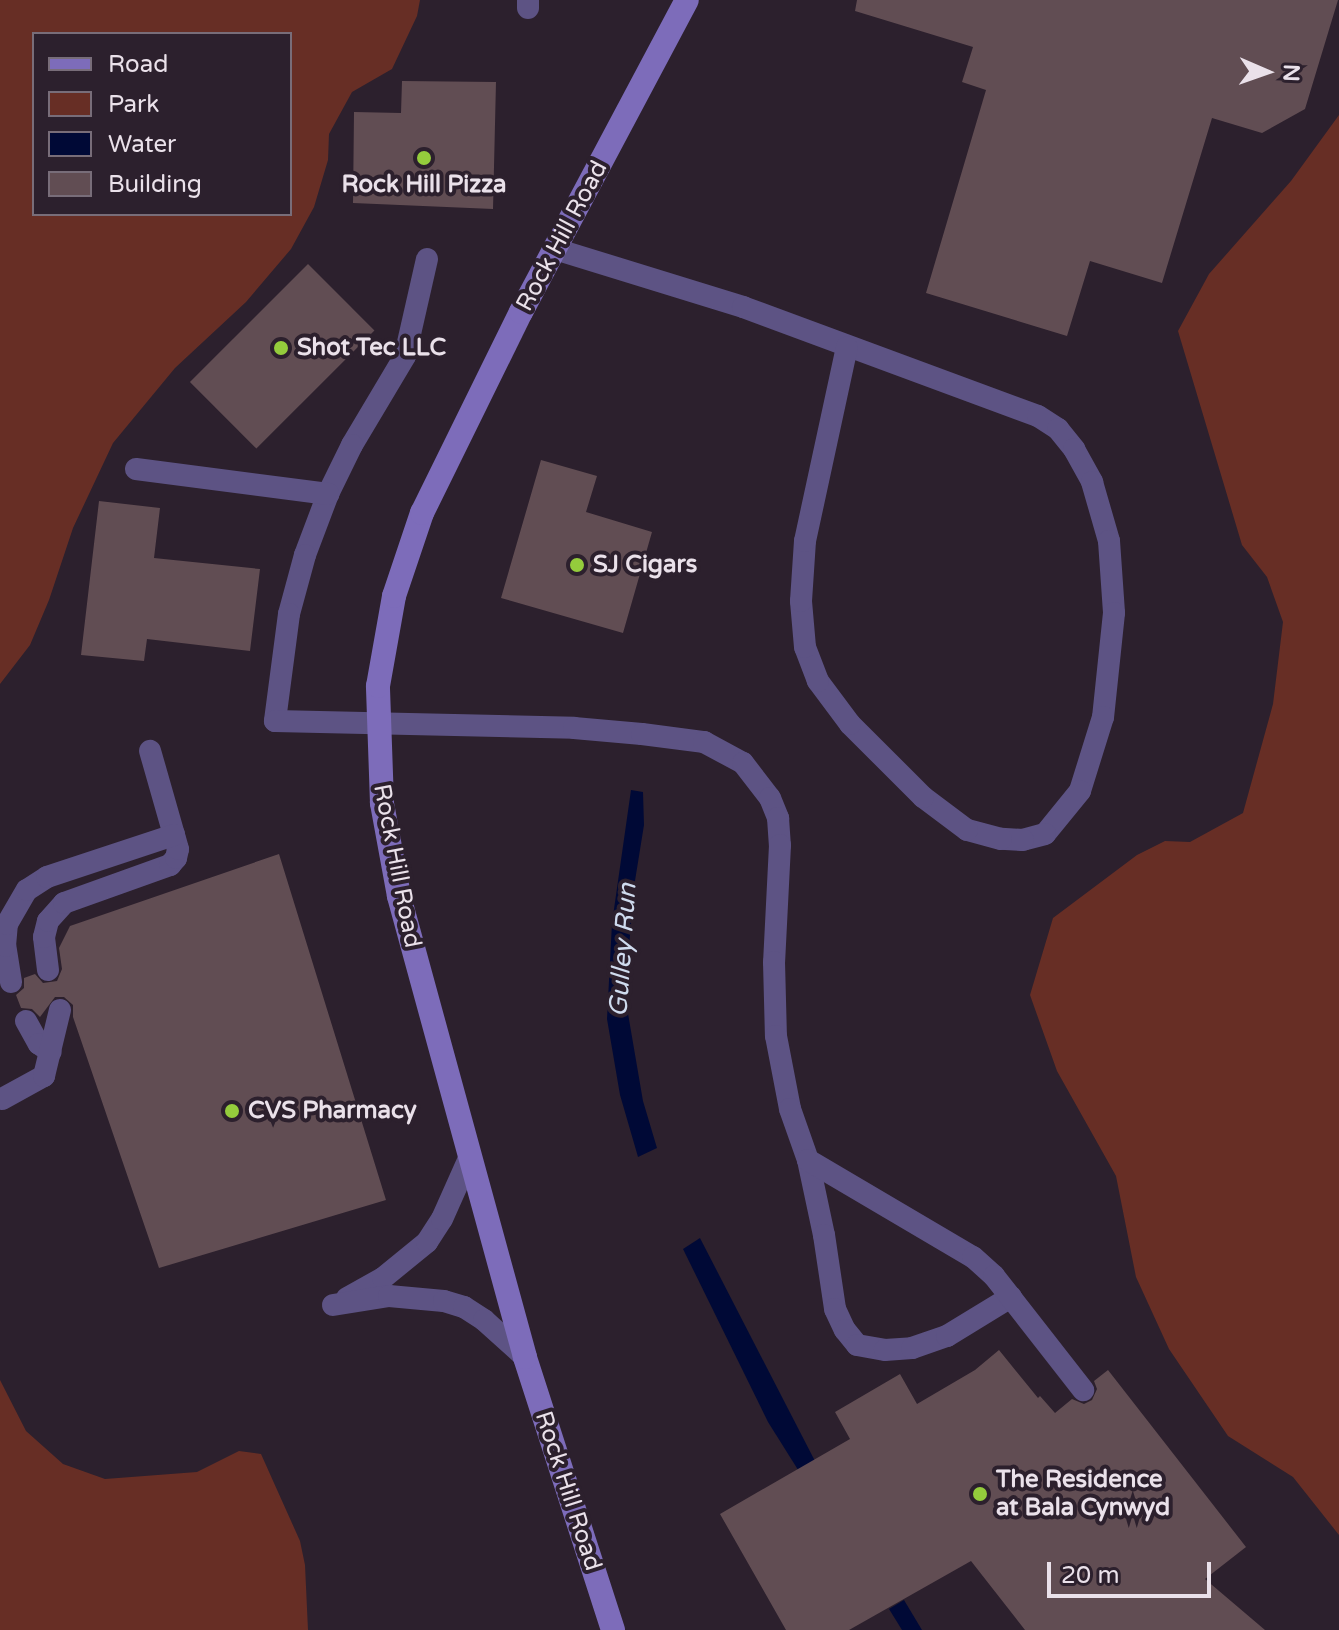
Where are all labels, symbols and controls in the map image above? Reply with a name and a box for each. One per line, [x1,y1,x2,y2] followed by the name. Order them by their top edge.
[32,32,292,216] legend
[1227,32,1307,112] north arrow
[108,50,168,79] text: Road
[1278,64,1304,82] text: N
[108,90,159,119] text: Park
[108,130,176,159] text: Water
[415,149,433,167] marker: Rock Hill Pizza
[510,156,614,316] street label: Rock Hill Road
[108,170,202,199] text: Building
[341,171,507,199] place label: Rock Hill Pizza
[297,334,446,362] place label: Shot Tec LLC
[272,339,290,357] marker: Shot Tec LLC
[593,551,697,579] place label: SJ Cigars
[568,556,586,574] marker: SJ Cigars
[367,782,427,950] street label: Rock Hill Road
[603,882,643,1018] water label: Gulley Run
[248,1097,417,1125] place label: CVS Pharmacy
[223,1102,241,1120] marker: CVS Pharmacy
[529,1408,607,1574] street label: Rock Hill Road
[996,1466,1170,1522] place label: The Residence at Bala Cynwyd
[971,1485,989,1503] marker: The Residence at Bala Cynwyd
[1051,1546,1215,1596] scale bar
[1061,1561,1119,1590] text: 20 m

